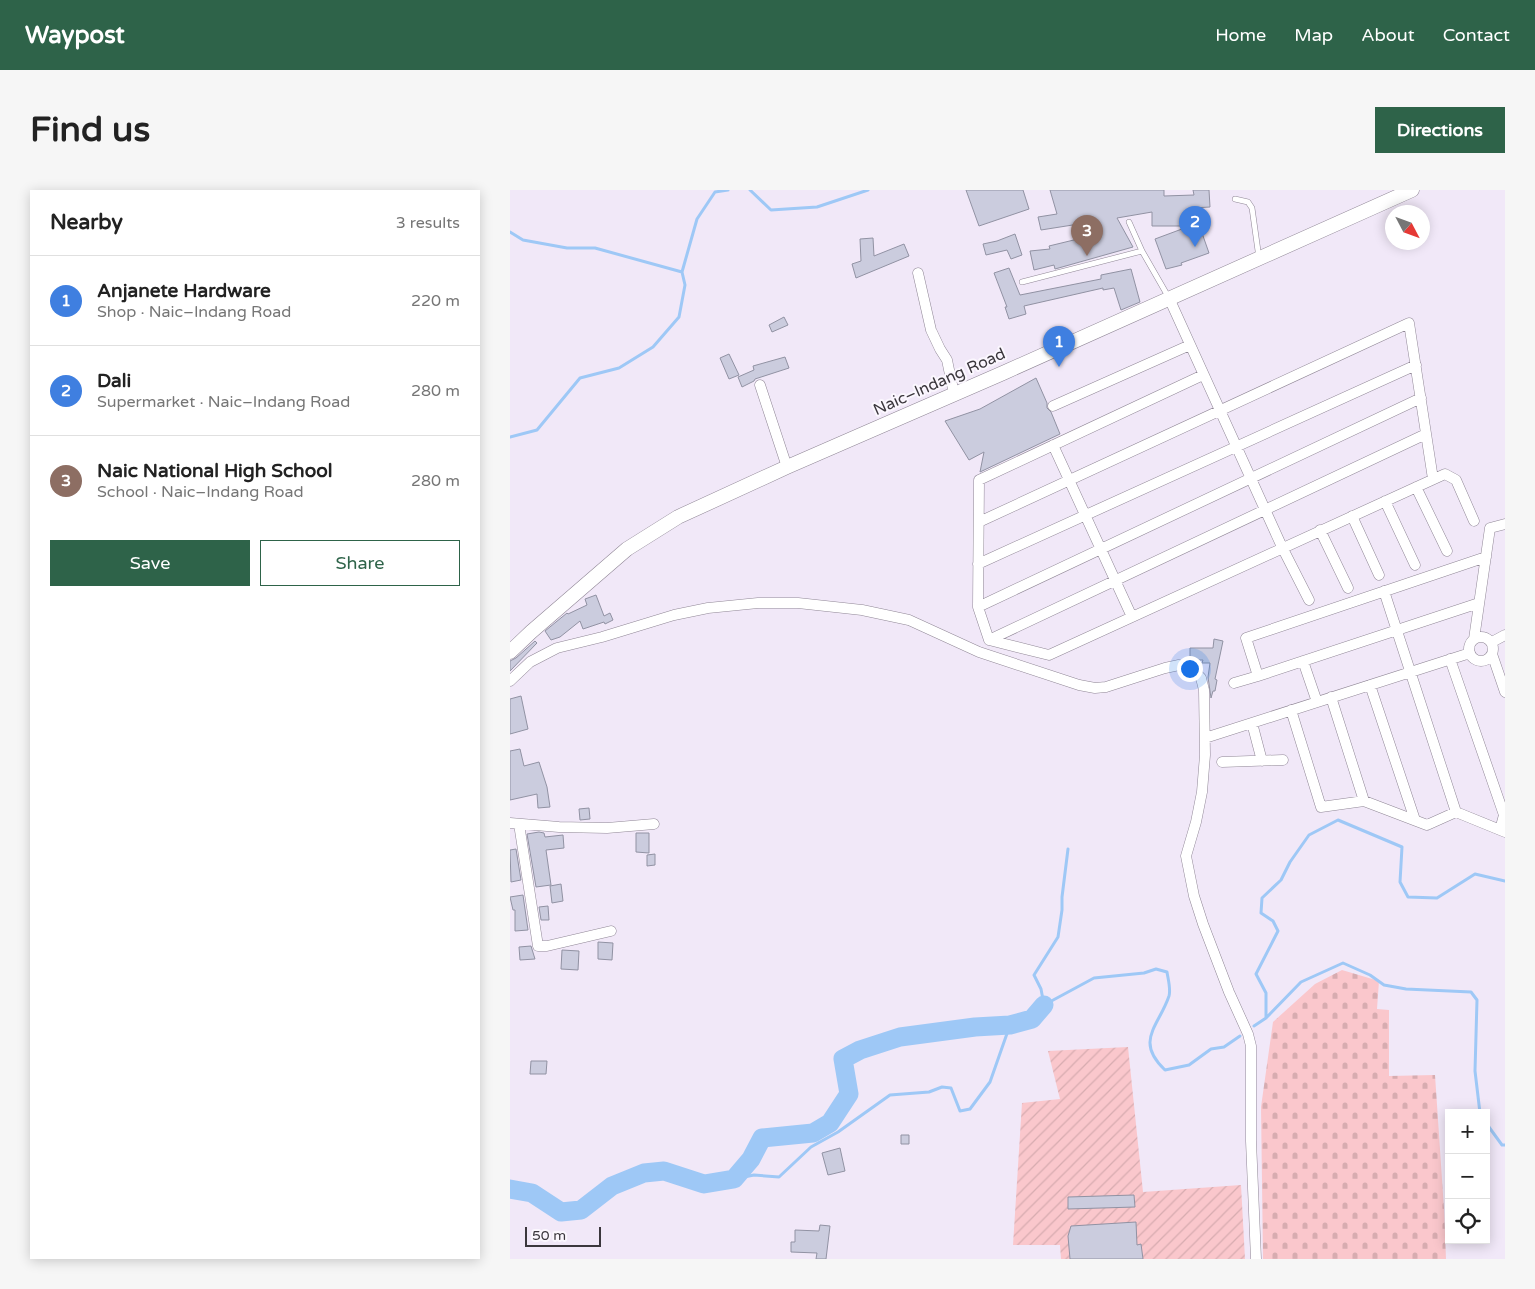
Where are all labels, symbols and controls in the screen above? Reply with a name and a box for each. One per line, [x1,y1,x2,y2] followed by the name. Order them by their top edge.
[25,21,125,50] text: Waypost
[1215,24,1266,46] text: Home
[1294,24,1333,46] text: Map
[1361,24,1415,46] text: About
[1443,24,1510,46] text: Contact
[1375,107,1505,153] button: Directions
[30,109,150,151] text: Find us
[1385,205,1430,250] north arrow
[1179,206,1211,247] pin: 2
[50,210,123,235] text: Nearby
[396,213,460,233] text: 3 results
[1071,215,1103,256] pin: 3
[97,280,271,302] text: Anjanete Hardware
[61,291,71,311] text: 1
[411,291,460,311] text: 220 m
[97,302,291,322] text: Shop · Naic–Indang Road
[1043,326,1075,367] pin: 1
[870,344,1009,420] street label: Naic–Indang Road
[97,370,131,392] text: Dali
[61,381,71,401] text: 2
[411,381,460,401] text: 280 m
[97,392,350,412] text: Supermarket · Naic–Indang Road
[97,460,333,482] text: Naic National High School
[61,471,71,491] text: 3
[411,471,460,491] text: 280 m
[97,482,304,502] text: School · Naic–Indang Road
[50,540,250,586] button: Save
[260,540,460,586] button: Share
[1177,656,1203,682] your location
[1445,1109,1490,1244] map controls
[1445,1109,1490,1154] button: +
[1445,1154,1490,1199] button: −
[1445,1199,1490,1244] button: locate
[525,1224,601,1247] scale bar
[532,1227,566,1244] text: 50 m

